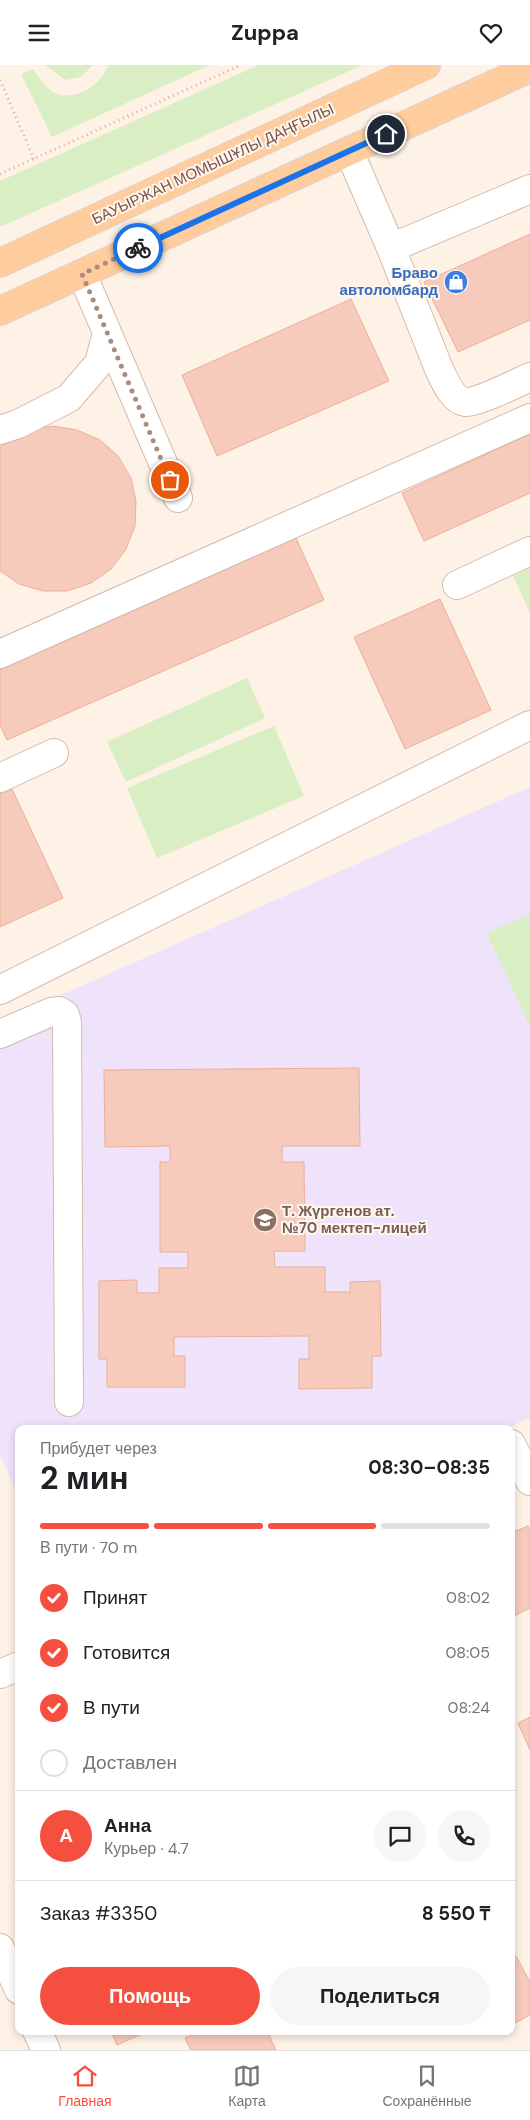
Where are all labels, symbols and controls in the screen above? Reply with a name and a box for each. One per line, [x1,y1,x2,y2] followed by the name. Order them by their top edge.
[231,18,299,47] text: Zuppa
[25,19,53,47] icon: menu
[477,19,505,47] icon: heart
[89,99,337,229] street label: БАУЫРЖАН МОМЫШҰЛЫ ДАҢҒЫЛЫ
[365,113,407,155] pin
[372,120,400,148] icon: home
[113,223,163,273] courier
[124,234,152,262] icon: bike
[340,263,438,300] place label: Браво автоломбард
[443,269,469,295] shop icon: Браво автоломбард
[149,459,191,501] pin
[156,466,184,494] icon: bag
[282,1201,427,1238] place label: Т. Жүргенов ат. №70 мектеп-лицей
[252,1207,278,1233] school or university icon: Т. Жүргенов ат. №70 мектеп-лицей
[40,1438,157,1459] text: Прибудет через
[368,1455,490,1480] text: 08:30–08:35
[40,1457,129,1499] text: 2 мин
[40,1537,137,1558] text: В пути · 70 m
[40,1584,68,1612] icon: check
[83,1585,147,1610] text: Принят
[446,1587,490,1608] text: 08:02
[40,1639,68,1667] icon: check
[83,1640,170,1665] text: Готовится
[445,1642,490,1663] text: 08:05
[40,1694,68,1722] icon: check
[83,1695,140,1720] text: В пути
[447,1697,490,1718] text: 08:24
[83,1750,177,1775] text: Доставлен
[374,1810,426,1862] button: chat
[438,1810,490,1862] button: phone
[104,1813,151,1838] text: Анна
[59,1823,73,1848] text: А
[104,1838,189,1859] text: Курьер · 4.7
[40,1901,157,1926] text: Заказ #3350
[422,1901,490,1926] text: 8 550 ₸
[40,1967,260,2025] button: Помощь
[270,1967,490,2025] button: Поделиться
[58,2062,112,2110] tab: Главная
[228,2062,266,2110] tab: Карта
[382,2062,472,2110] tab: Сохранённые

